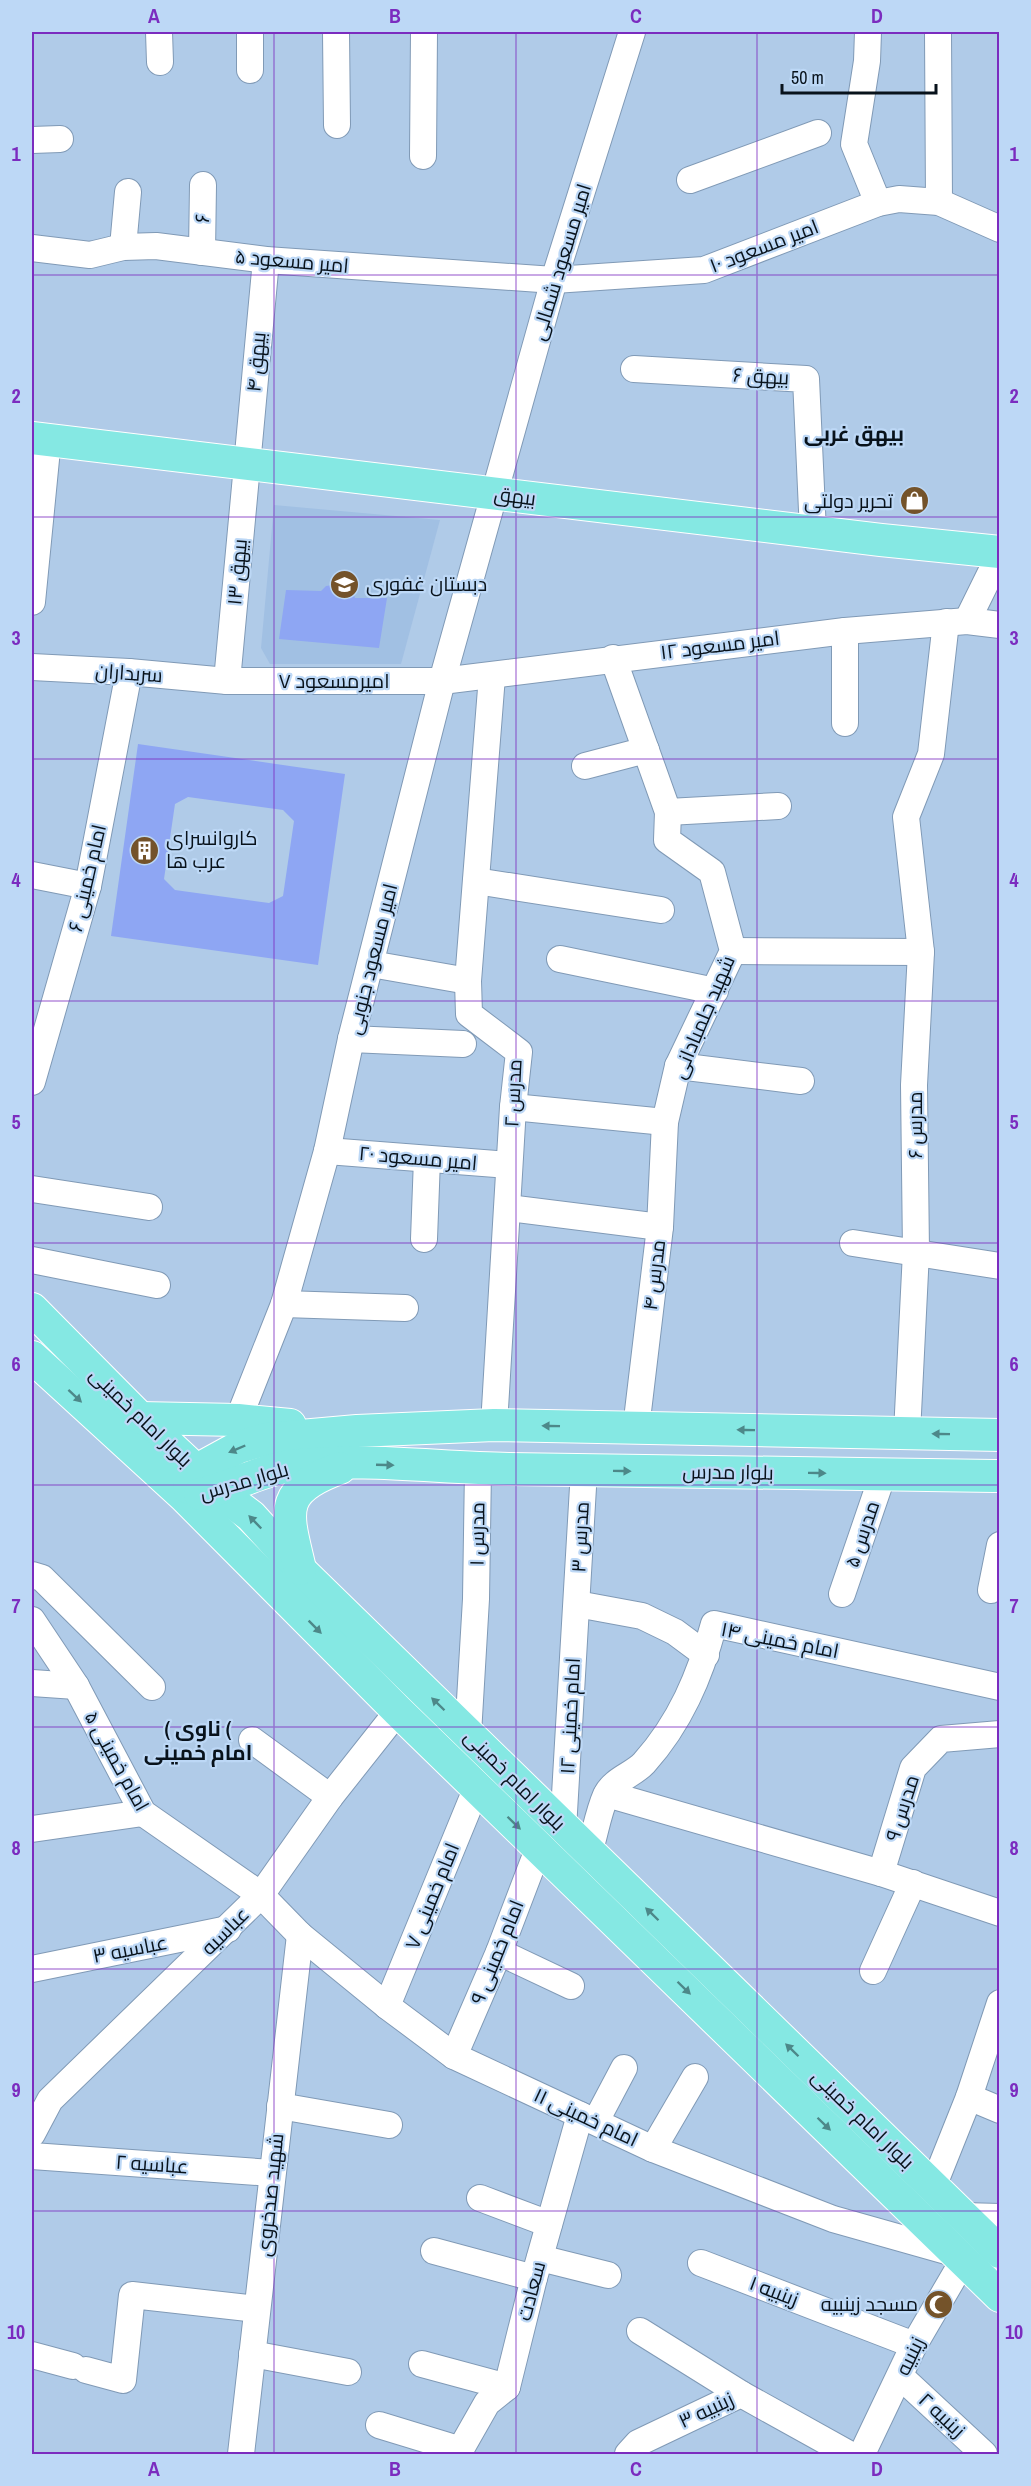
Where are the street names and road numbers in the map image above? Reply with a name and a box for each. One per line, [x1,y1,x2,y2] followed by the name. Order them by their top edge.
[524,180,597,343] street label: امیر مسعود شمالی
[706,212,822,279] street label: امیر مسعود ۱۰
[188,213,215,223] street label: ۶
[234,242,350,279] street label: امیر مسعود ۵
[239,331,272,393] street label: بیهق ۴
[732,361,790,390] street label: بیهق ۶
[492,480,538,511] street label: بیهق
[220,538,253,606] street label: بیهق ۱۳
[659,624,781,665] street label: امیر مسعود ۱۲
[94,657,164,688] street label: سربداران
[278,667,390,694] street label: امیرمسعود ۷
[61,822,113,934] street label: امام خمینی ۶
[340,881,403,1037] street label: امیر مسعود جنوبی
[664,951,741,1083] street label: شهید جلمبادانی
[497,1058,528,1128] street label: مدرس ۲
[901,1091,928,1159] street label: مدرس ۶
[358,1139,478,1176] street label: امیر مسعود ۲۰
[636,1238,671,1312] street label: مدرس ۴
[83,1361,199,1473] street label: بلوار امام خمینی
[196,1455,291,1506] street label: بلوار مدرس
[682,1457,774,1486] street label: بلوار مدرس
[838,1497,885,1571] street label: مدرس ۵
[564,1501,595,1573] street label: مدرس ۳
[462,1502,491,1566] street label: مدرس ۱
[719,1615,841,1665] street label: امام خمینی ۱۴
[553,1657,587,1775] street label: امام خمینی ۱۲
[78,1706,156,1816] street label: امام خمینی ۵
[458,1723,572,1837] street label: بلوار امام خمینی
[878,1771,925,1844] street label: مدرس ۹
[398,1839,466,1953] street label: امام خمینی ۷
[463,1896,531,2008] street label: امام خمینی ۹
[195,1901,255,1961] street label: عباسیه
[90,1928,170,1969] street label: عباسیه ۳
[805,2063,921,2175] street label: بلوار امام خمینی
[529,2081,643,2153] street label: امام خمینی ۱۱
[250,2132,289,2258] street label: شهید صدخروی
[115,2147,189,2180] street label: عباسیه ۲
[510,2258,551,2324] street label: سعادت
[746,2269,803,2312] street label: زینبیه ۱
[889,2332,930,2380] street label: زینبیه
[674,2385,738,2434] street label: زینبیه ۳
[913,2386,972,2443] street label: زینبیه ۲

